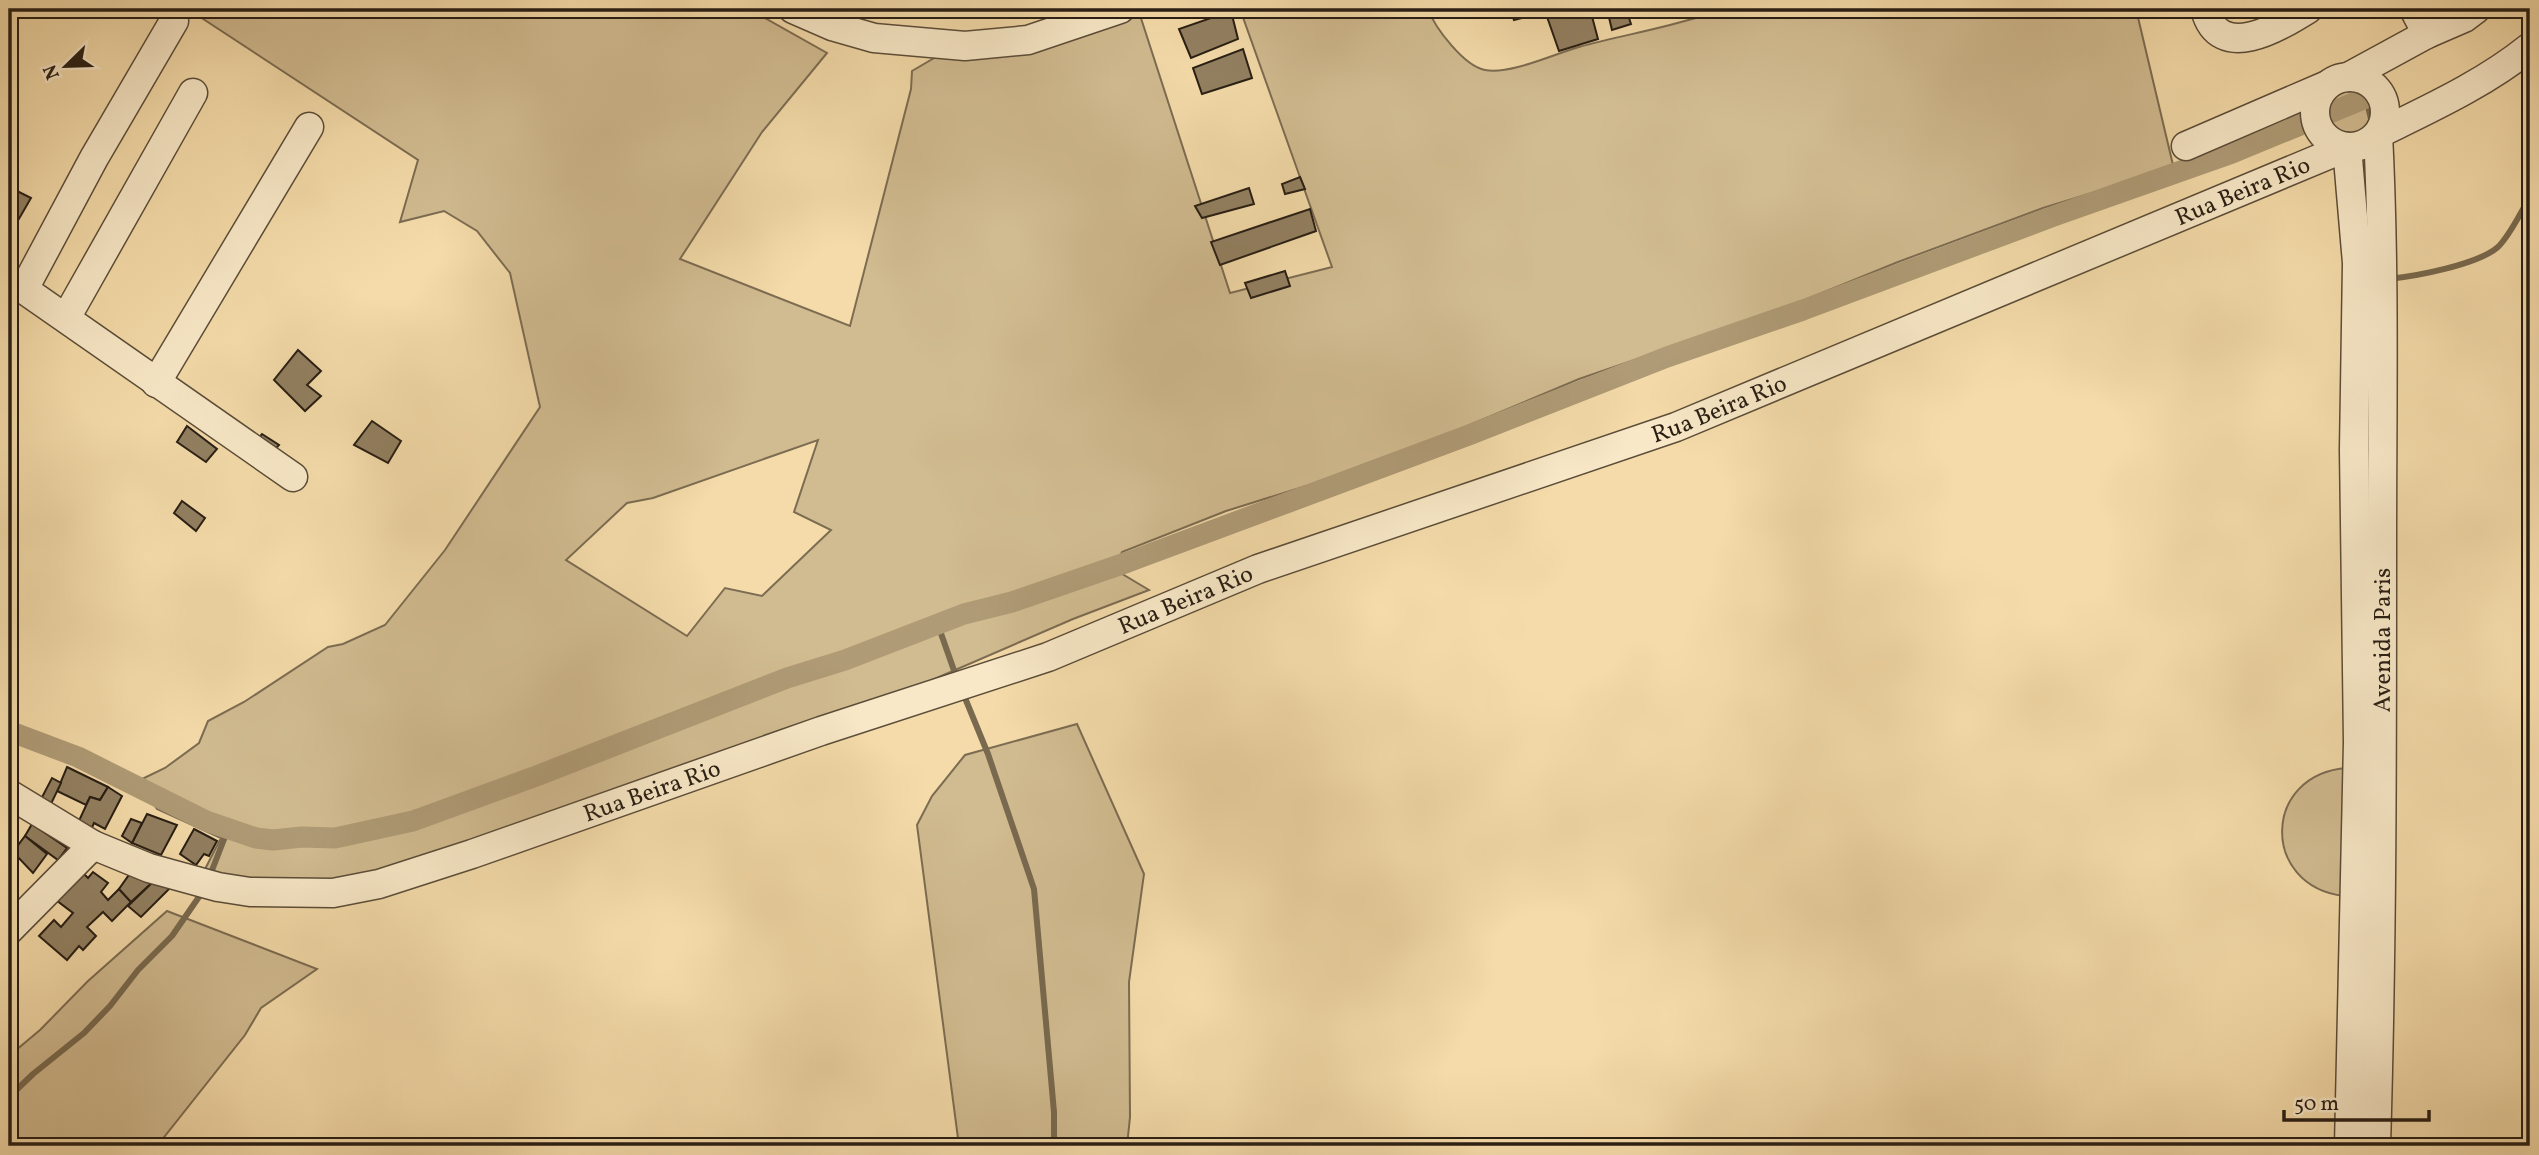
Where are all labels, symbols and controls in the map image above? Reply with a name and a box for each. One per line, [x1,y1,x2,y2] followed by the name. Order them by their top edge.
[32,32,102,102] north arrow
[37,60,67,83] text: N
[2170,149,2316,236] street label: Rua Beira Rio
[1647,368,1793,453] street label: Rua Beira Rio
[1113,558,1259,645] street label: Rua Beira Rio
[2367,568,2401,712] street label: Avenida Paris
[579,753,726,832] street label: Rua Beira Rio
[2284,1078,2429,1122] scale bar
[2294,1090,2339,1119] text: 50 m

